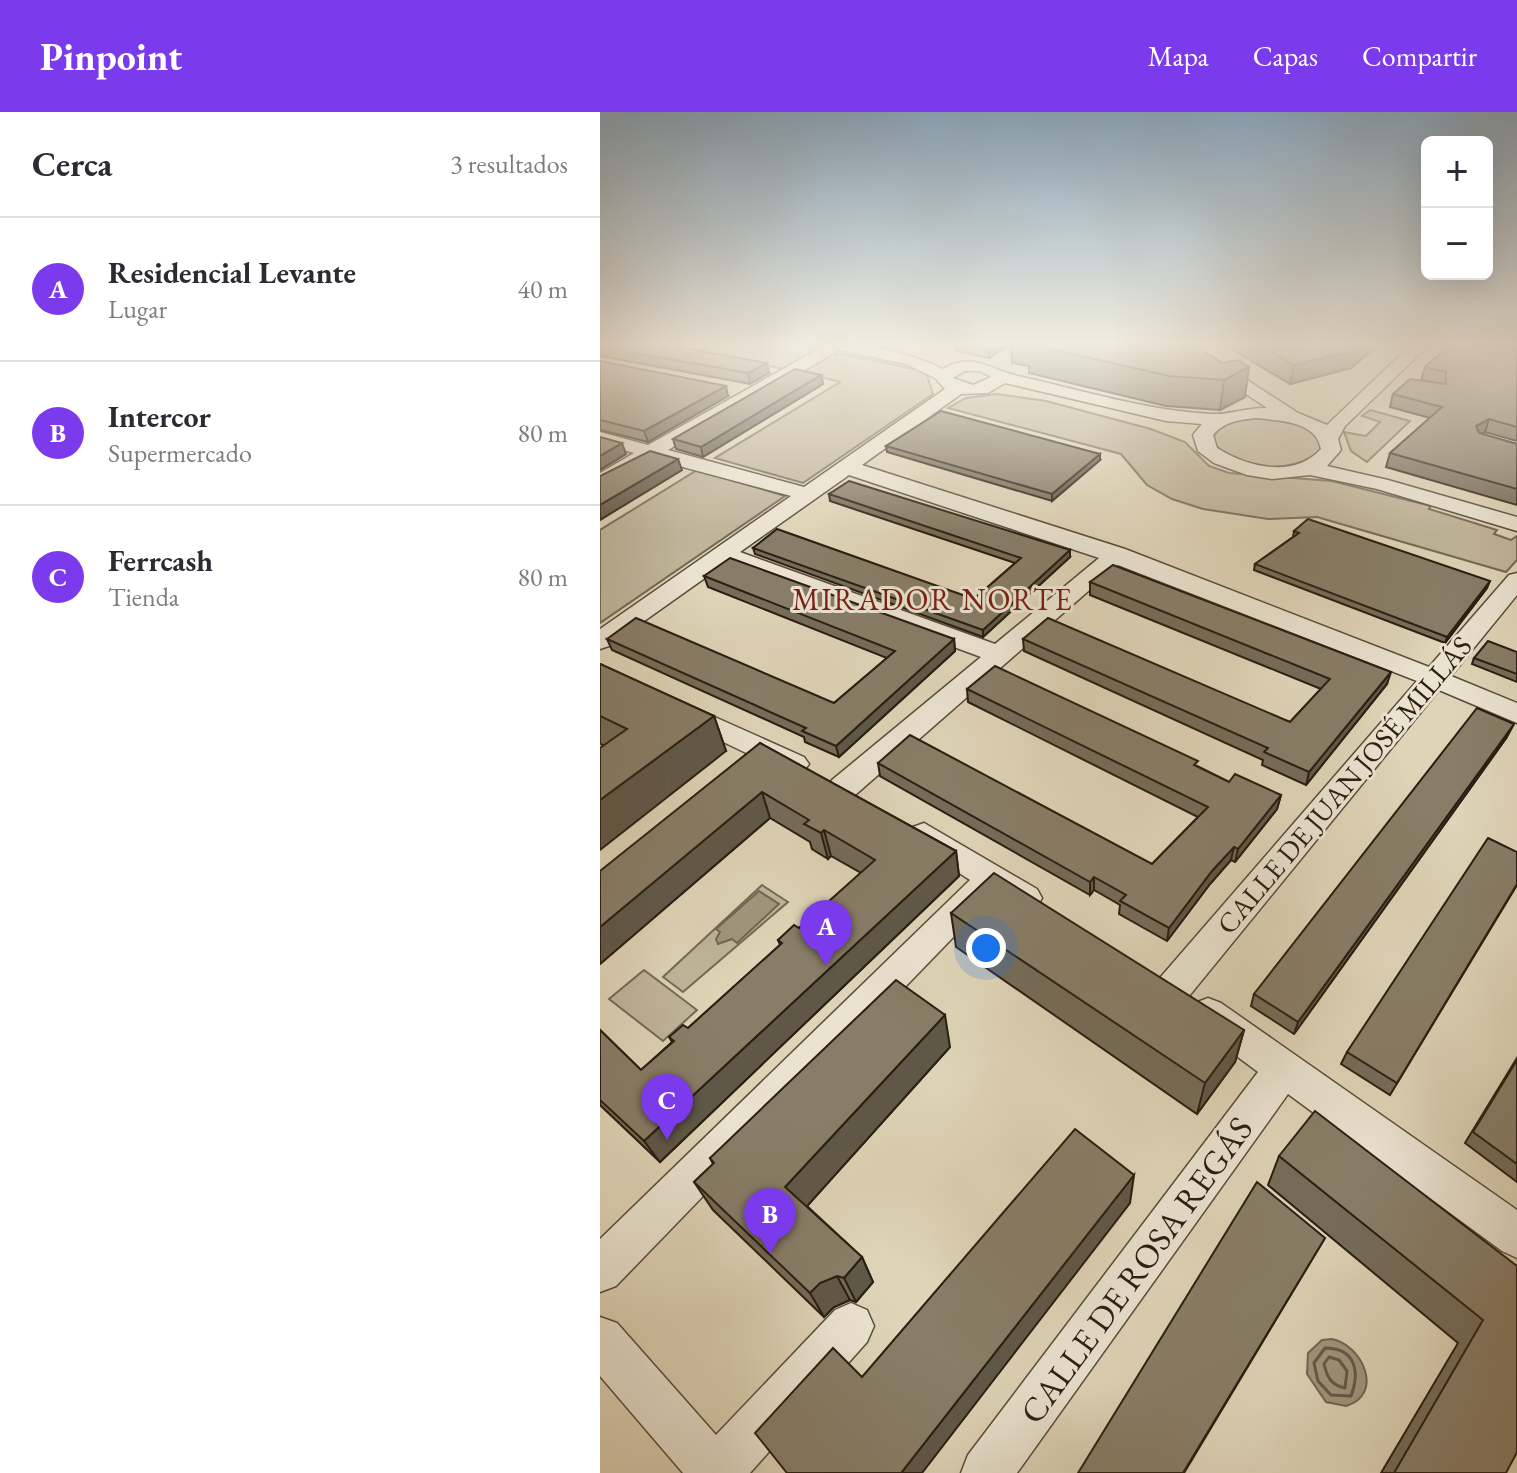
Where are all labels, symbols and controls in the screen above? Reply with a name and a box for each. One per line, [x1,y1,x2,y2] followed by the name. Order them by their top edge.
[40,32,182,81] text: Pinpoint
[1148,38,1209,74] text: Mapa
[1253,38,1318,74] text: Capas
[1362,38,1477,74] text: Compartir
[1421,136,1493,280] map controls
[1421,136,1493,208] button: +
[32,142,112,186] text: Cerca
[450,147,568,181] text: 3 resultados
[1421,208,1493,280] button: −
[108,253,356,292] text: Residencial Levante
[49,272,67,306] text: A
[518,272,568,306] text: 40 m
[108,292,167,326] text: Lugar
[108,397,211,436] text: Intercor
[50,416,66,450] text: B
[518,416,568,450] text: 80 m
[108,436,252,470] text: Supermercado
[108,541,213,580] text: Ferrcash
[49,560,67,594] text: C
[518,560,568,594] text: 80 m
[108,580,179,614] text: Tienda
[792,580,1074,619] district label: MIRADOR NORTE
[1209,629,1479,941] street label: CALLE DE JUAN JOSÉ MILLÁS
[800,900,852,966] pin: A
[966,928,1006,968] your location
[641,1074,693,1140] pin: C
[1010,1108,1262,1432] street label: CALLE DE ROSA REGÁS
[744,1188,796,1254] pin: B

